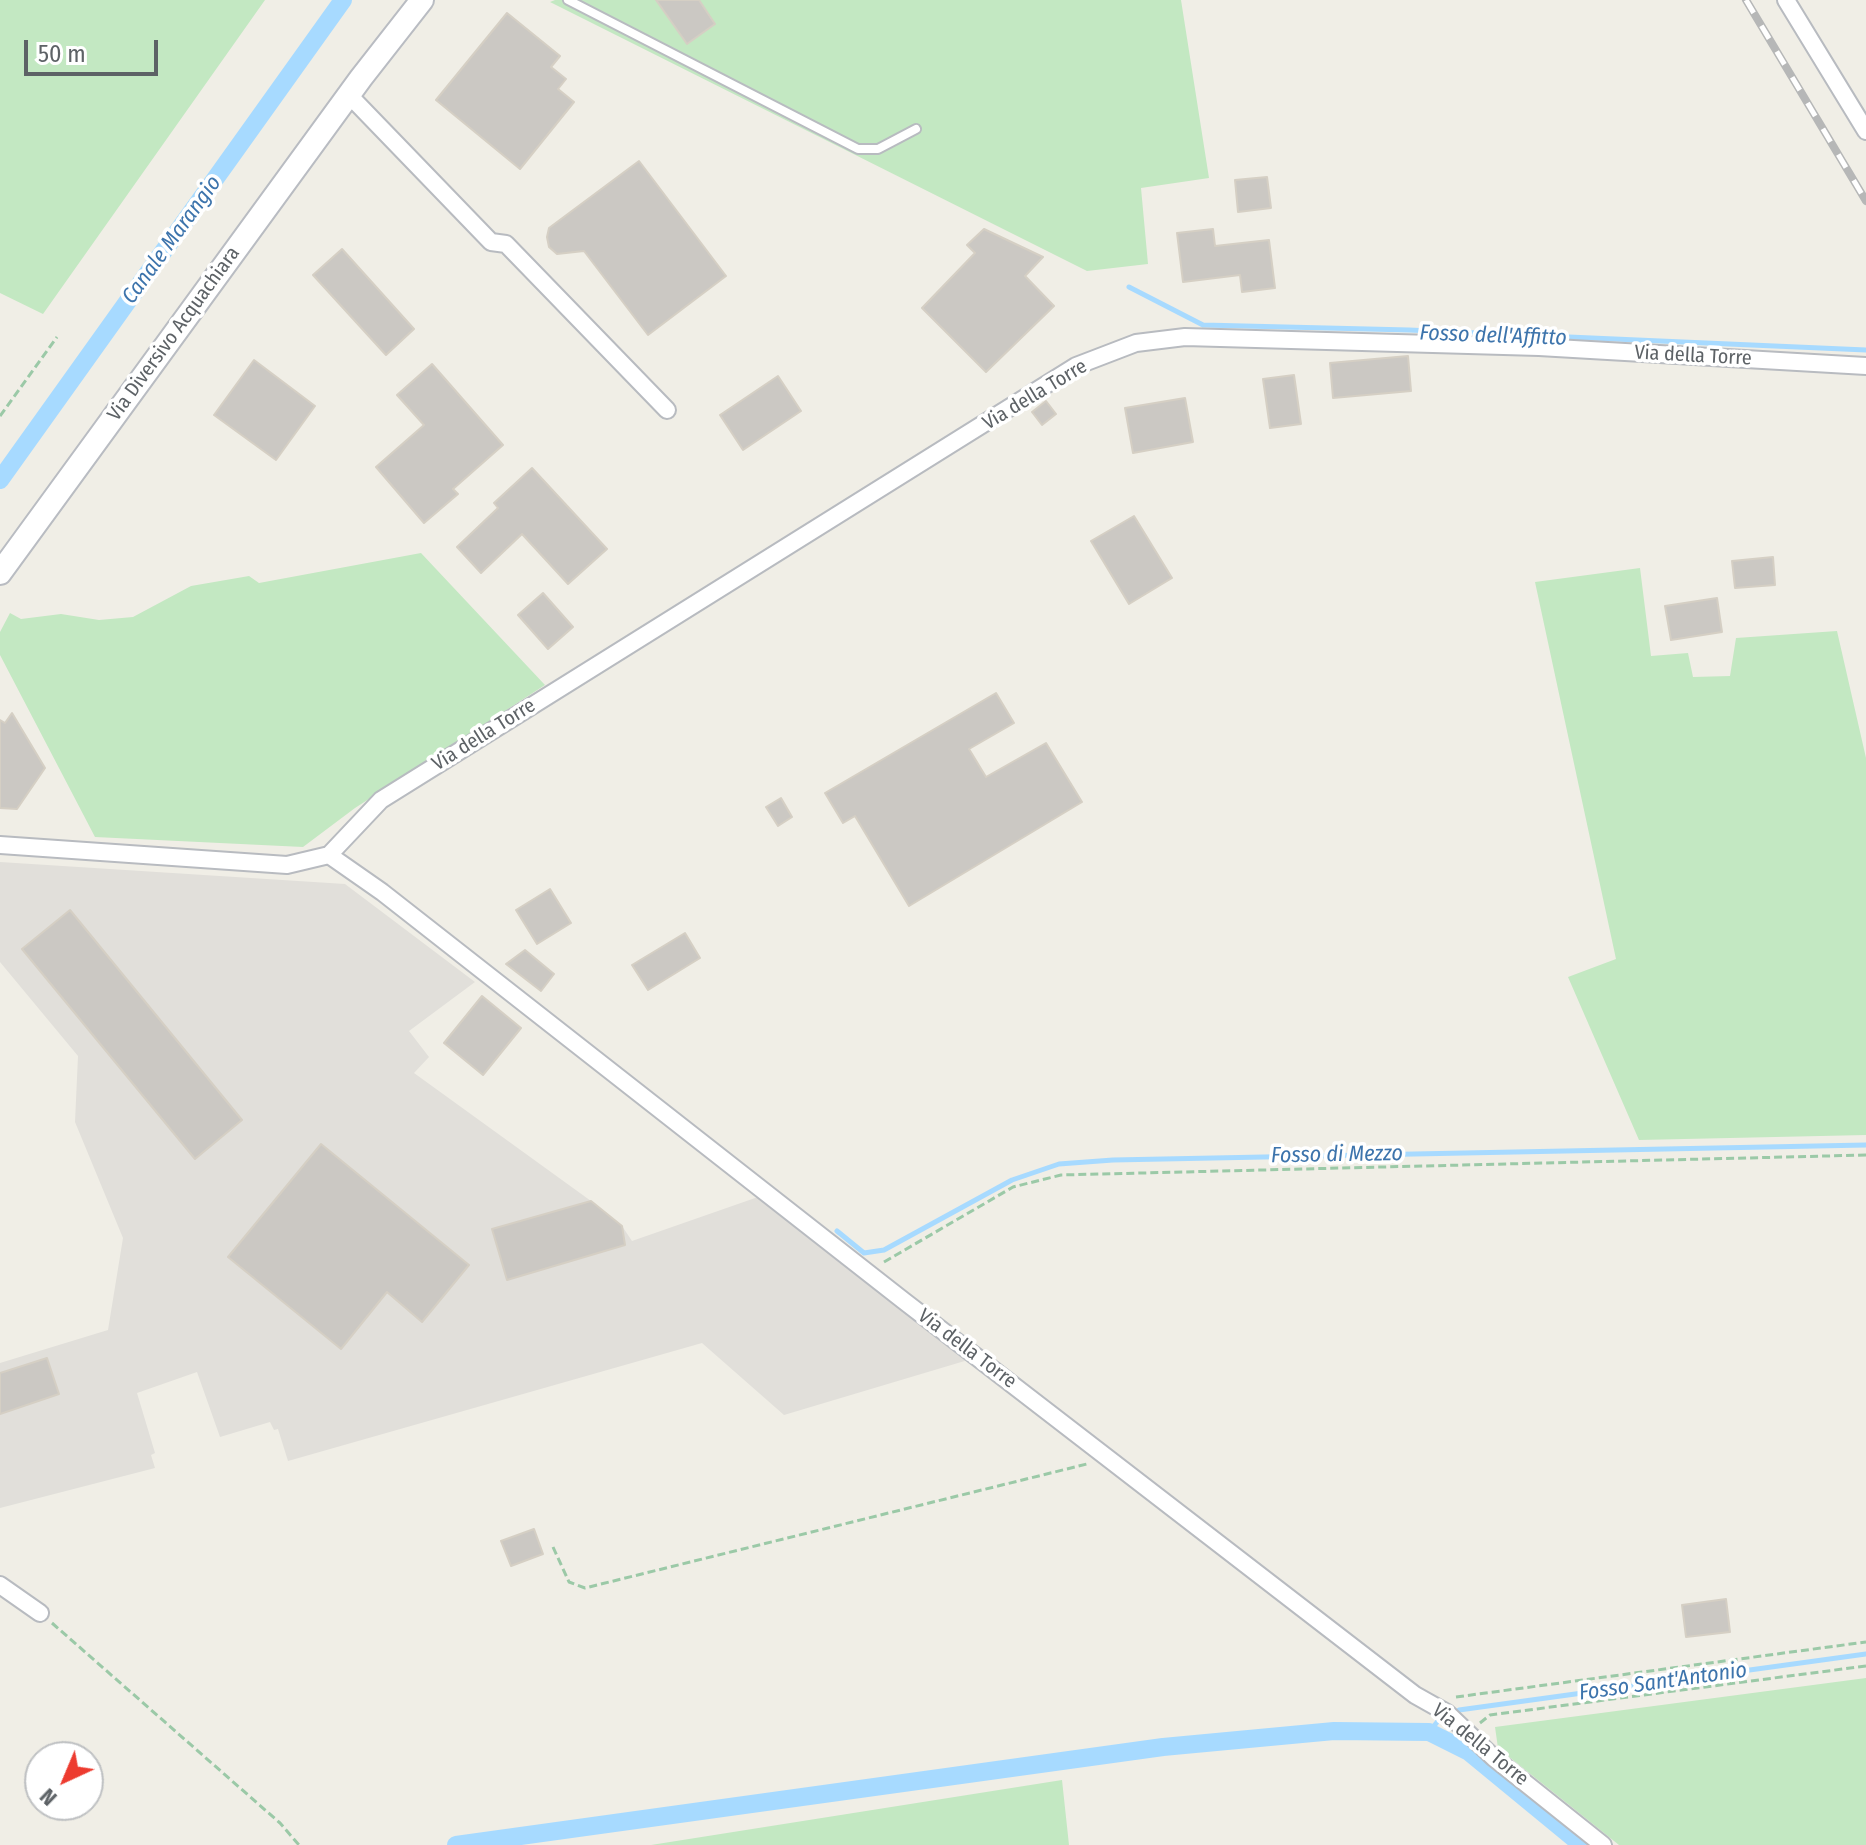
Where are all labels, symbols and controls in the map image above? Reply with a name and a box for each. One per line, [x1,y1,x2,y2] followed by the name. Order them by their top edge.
[28,24,162,74] scale bar
[38,40,86,68] text: 50 m
[117,171,227,309] water label: Canale Marangio
[103,242,245,426] street label: Via Diversivo Acquachiara
[1419,320,1567,352] water label: Fosso dell'Affitto
[1634,341,1752,371] street label: Via della Torre
[979,355,1091,435] street label: Via della Torre
[428,694,540,776] street label: Via della Torre
[1271,1141,1403,1169] water label: Fosso di Mezzo
[913,1304,1021,1394] street label: Via della Torre
[1577,1657,1749,1707] water label: Fosso Sant'Antonio
[1427,1699,1533,1791] street label: Via della Torre
[24,1741,104,1821] north arrow
[34,1783,62,1811] text: N

